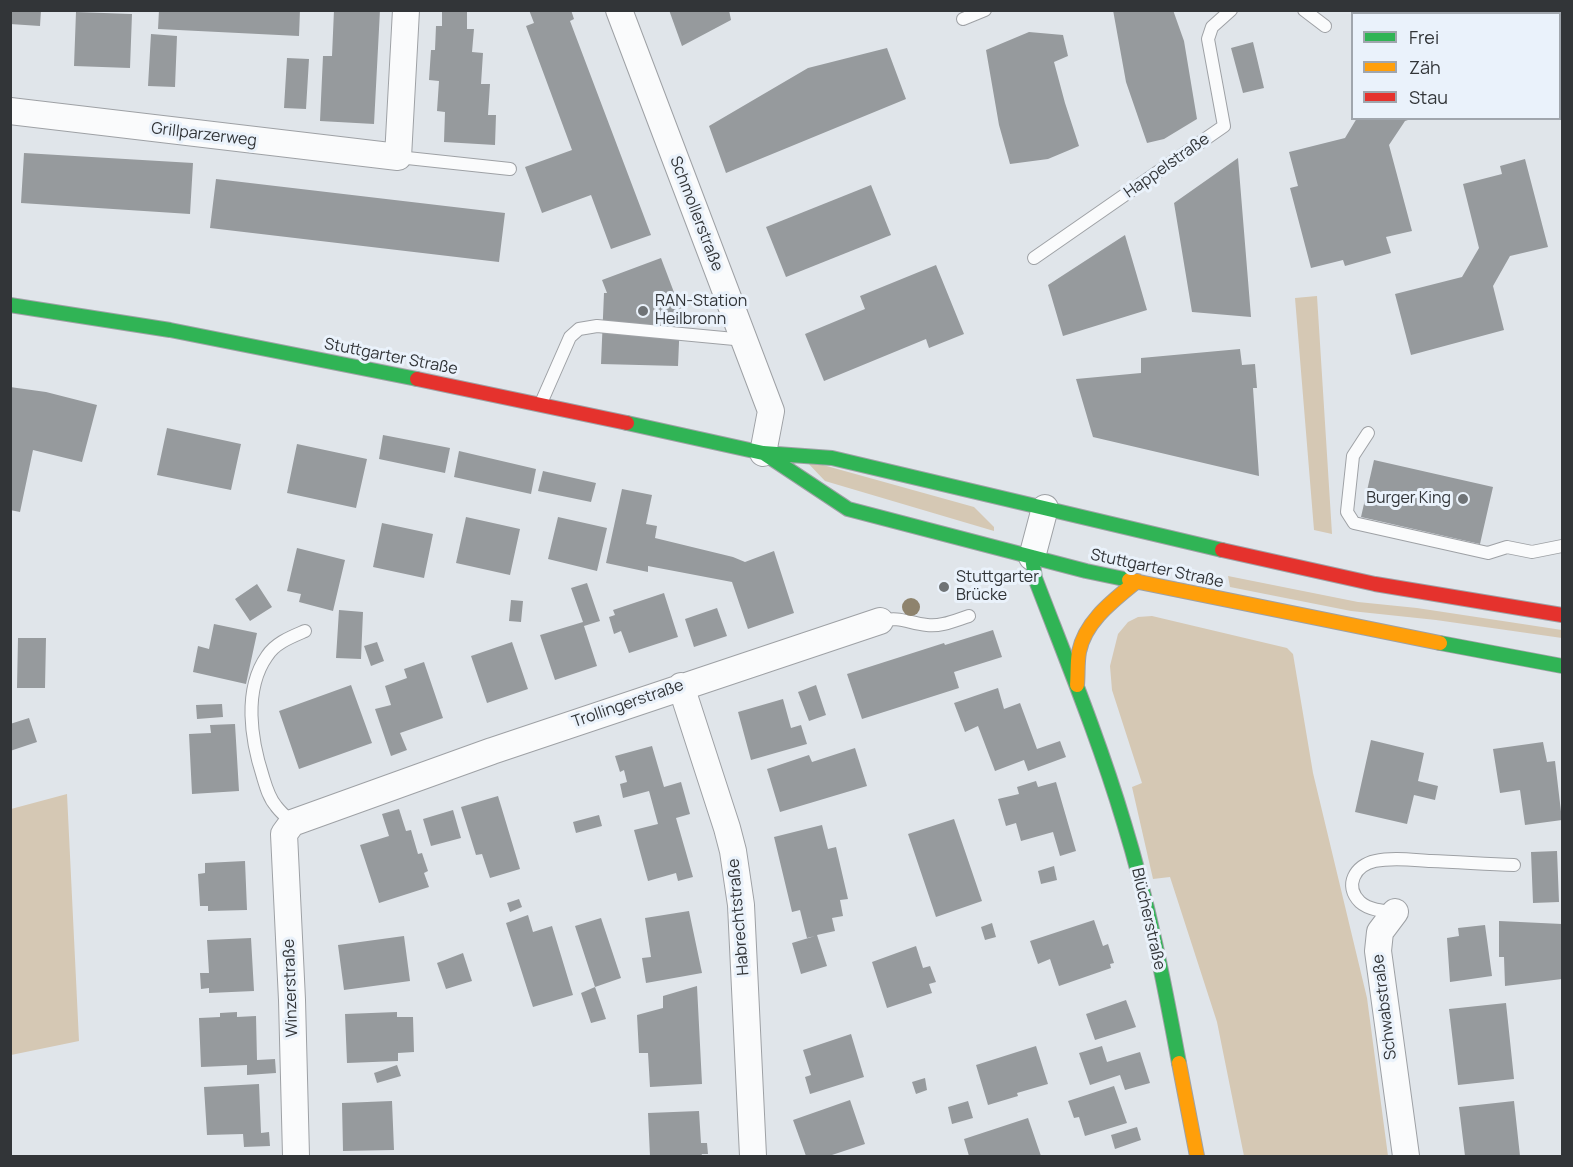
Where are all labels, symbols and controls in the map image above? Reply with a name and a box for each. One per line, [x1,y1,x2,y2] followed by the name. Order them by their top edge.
[1351,12,1561,120] legend
[1409,25,1439,49] text: Frei
[1409,55,1441,79] text: Zäh
[1409,85,1448,109] text: Stau
[150,119,258,151] street label: Grillparzerweg
[1121,129,1213,203] street label: Happelstraße
[665,154,727,274] street label: Schmollerstraße
[655,292,747,330] place label: RAN-Station Heilbronn
[636,304,650,318] marker: RAN-Station Heilbronn
[323,335,459,379] street label: Stuttgarter Straße
[1366,489,1451,509] place label: Burger King
[1456,492,1470,506] marker: Burger King
[1089,546,1225,592] street label: Stuttgarter Straße
[956,568,1039,606] place label: Stuttgarter Brücke
[937,580,951,594] marker: Stuttgarter Brücke
[570,676,686,732] street label: Trollingerstraße
[724,858,754,976] street label: Habrechtstraße
[1127,866,1169,972] street label: Blücherstraße
[280,938,302,1038] street label: Winzerstraße
[1369,953,1401,1061] street label: Schwabstraße

